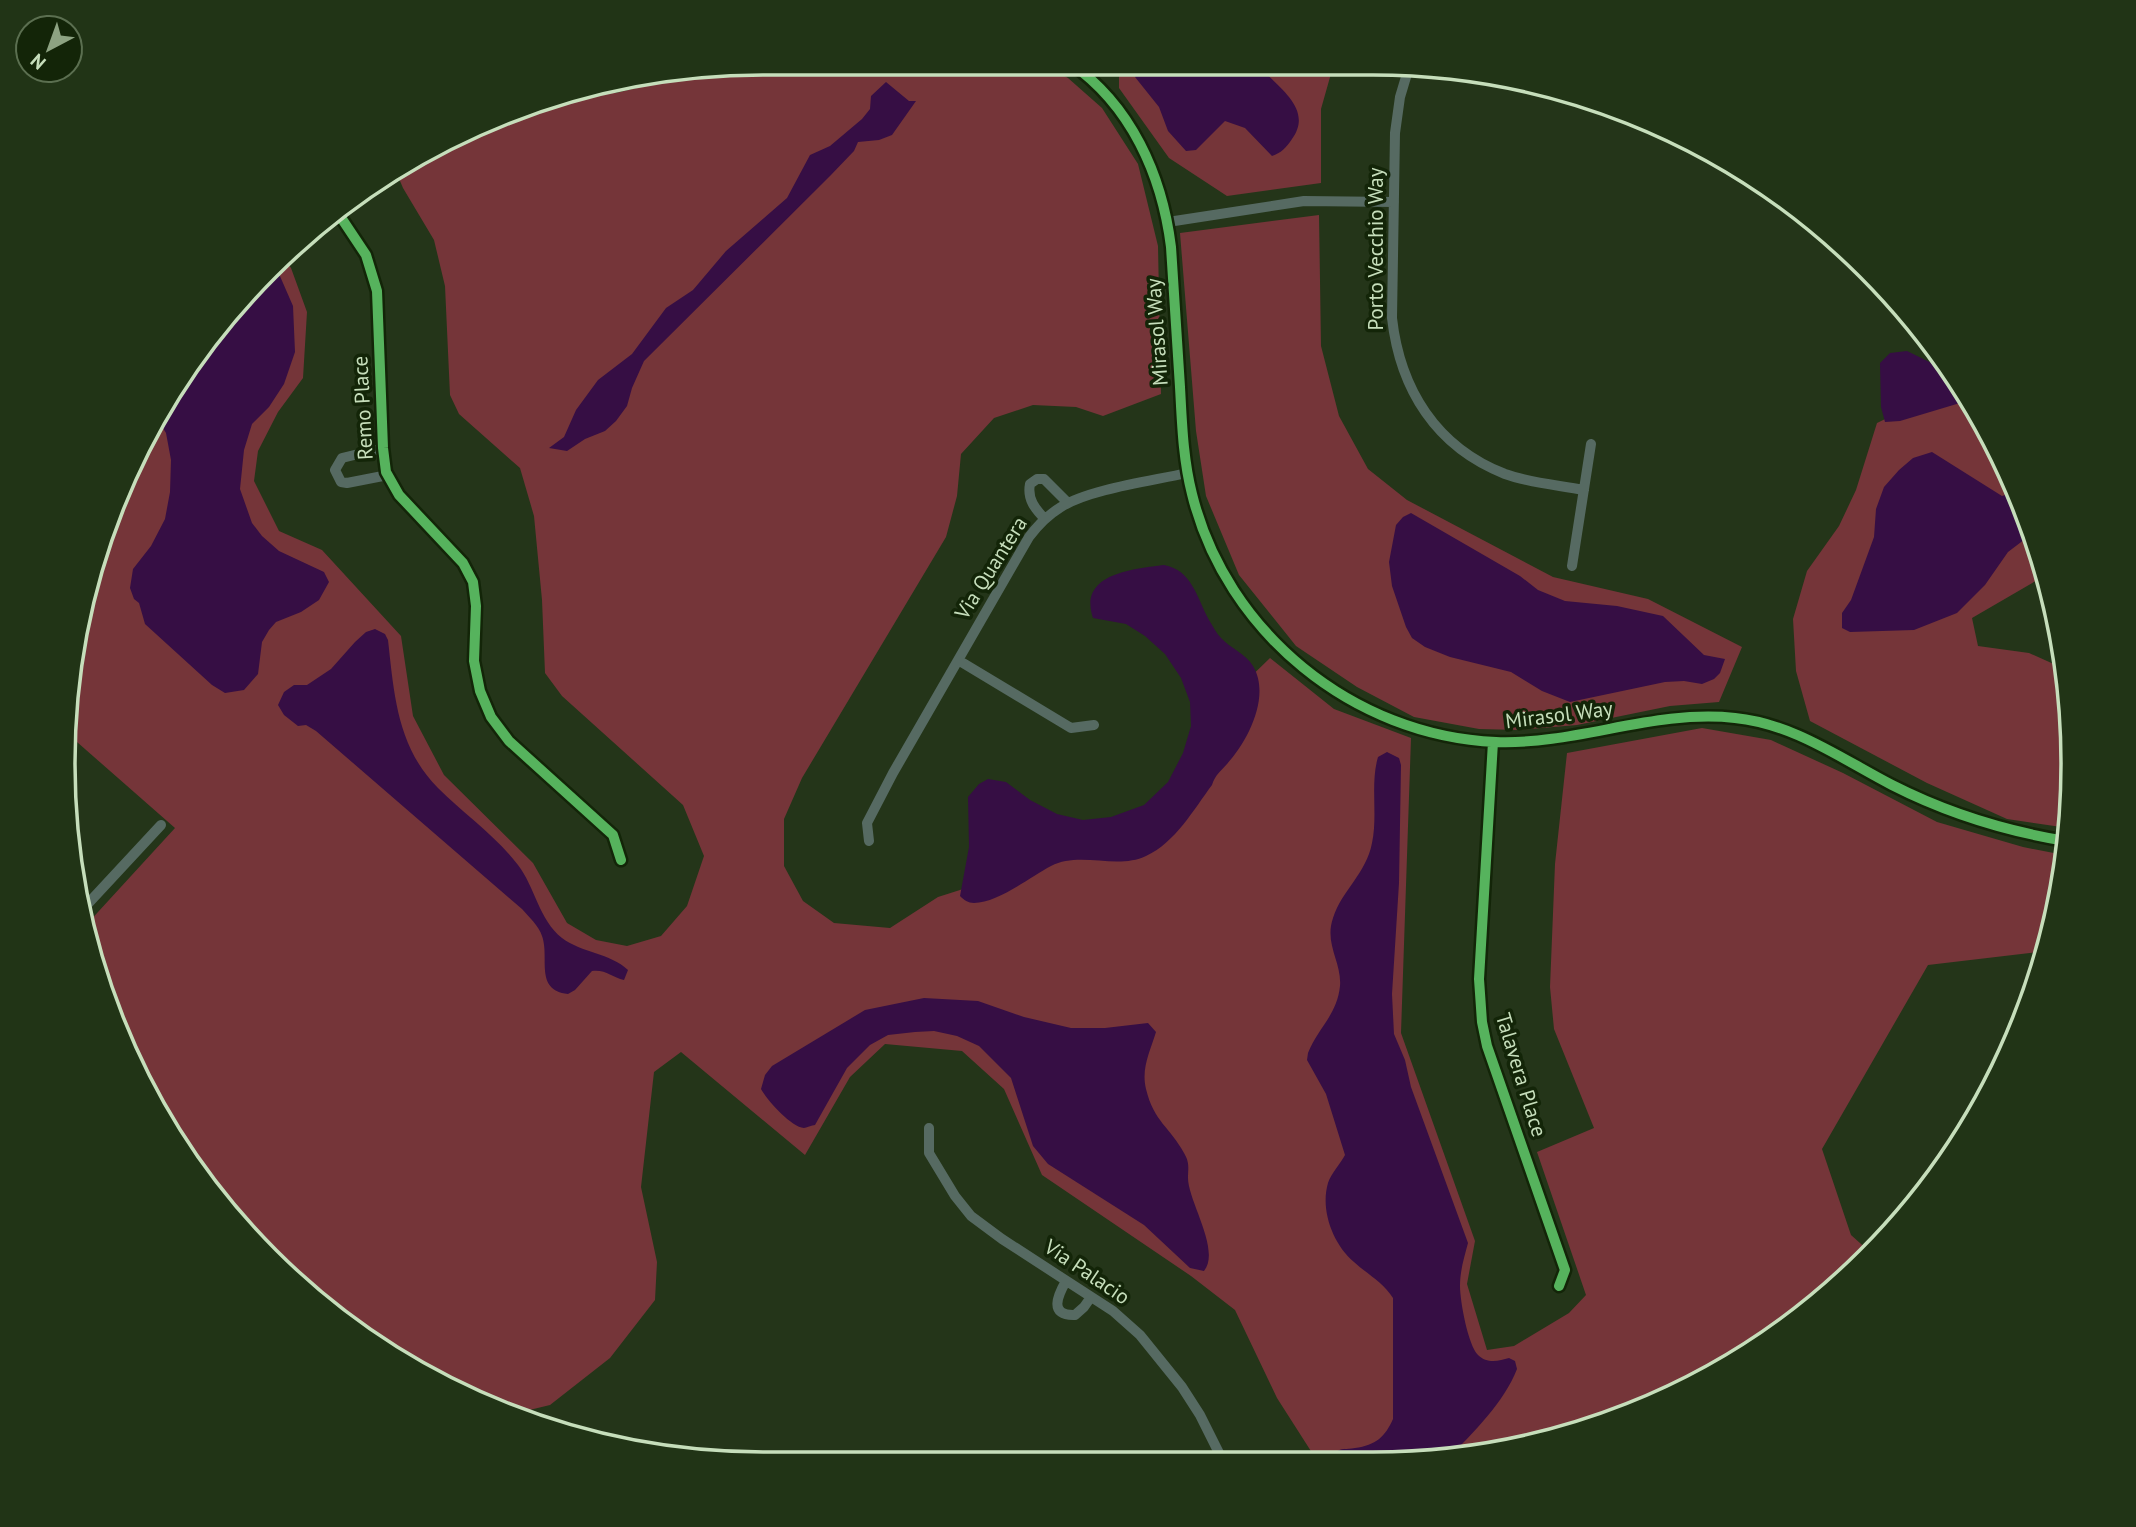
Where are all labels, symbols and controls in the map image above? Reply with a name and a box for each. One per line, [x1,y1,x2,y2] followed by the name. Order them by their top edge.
[14,14,84,84] north arrow
[25,49,50,75] text: N
[1362,167,1389,331] street label: Porto Vecchio Way
[1139,277,1174,387] street label: Mirasol Way
[346,355,379,461] street label: Remo Place
[948,511,1033,625] street label: Via Quantera
[1504,695,1614,734] street label: Mirasol Way
[1490,1010,1553,1140] street label: Talavera Place
[1038,1232,1135,1310] street label: Via Palacio

